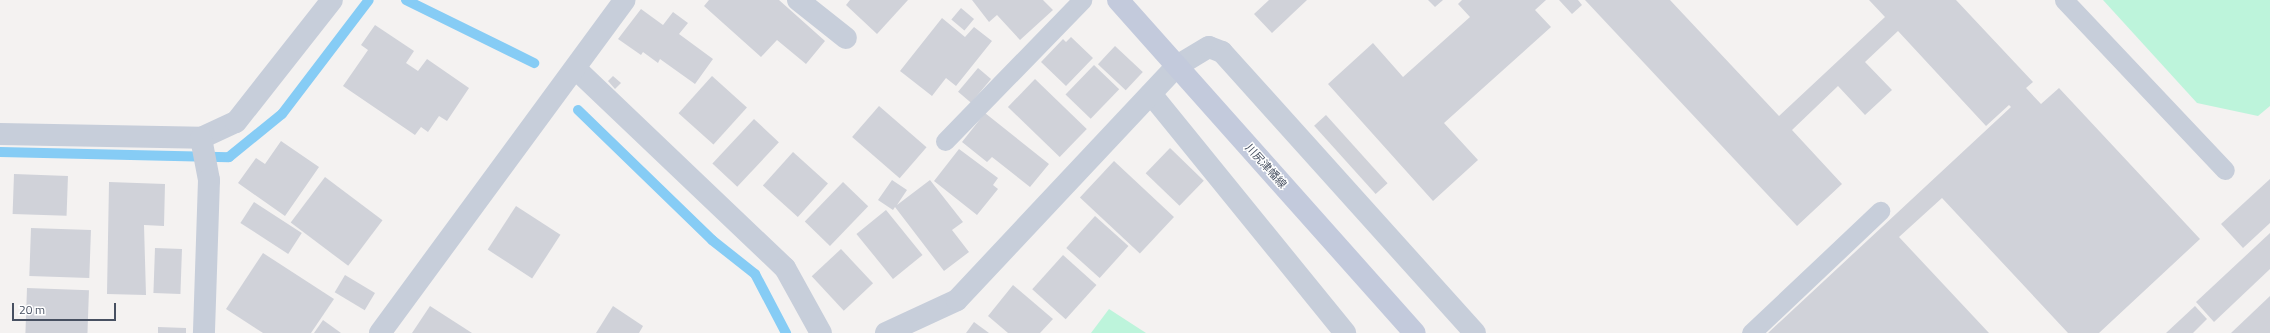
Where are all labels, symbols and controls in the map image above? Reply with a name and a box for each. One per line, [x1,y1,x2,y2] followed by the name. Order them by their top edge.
[1243,141,1289,191] street label: 川尻津幡線
[14,295,118,321] scale bar
[19,300,45,319] text: 20 m

